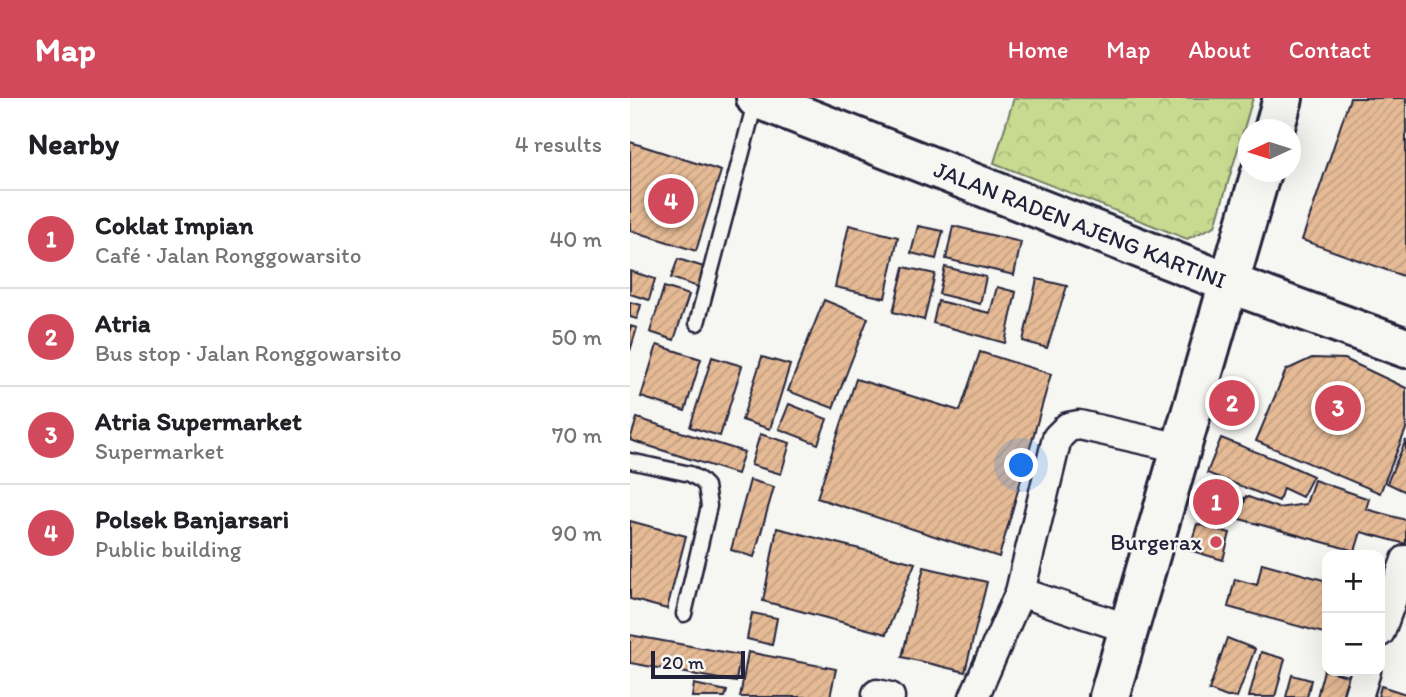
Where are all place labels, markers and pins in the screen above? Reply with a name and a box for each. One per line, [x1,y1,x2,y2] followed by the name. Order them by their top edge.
[648,175,694,227] pin: 4
[1209,377,1255,429] pin: 2
[1315,382,1361,434] pin: 3
[1193,476,1239,528] pin: 1
[1110,528,1203,556] place label: Burgerax
[1208,534,1224,550] marker: Burgerax

